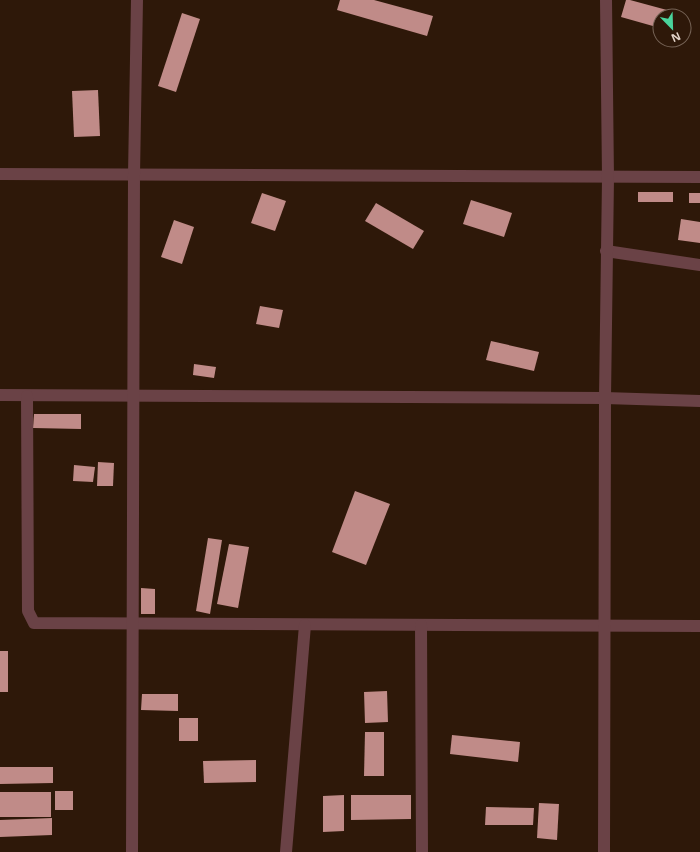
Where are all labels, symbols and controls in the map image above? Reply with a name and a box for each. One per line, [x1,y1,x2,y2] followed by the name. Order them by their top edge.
[652,8,692,48] north arrow
[669,29,683,46] text: N

